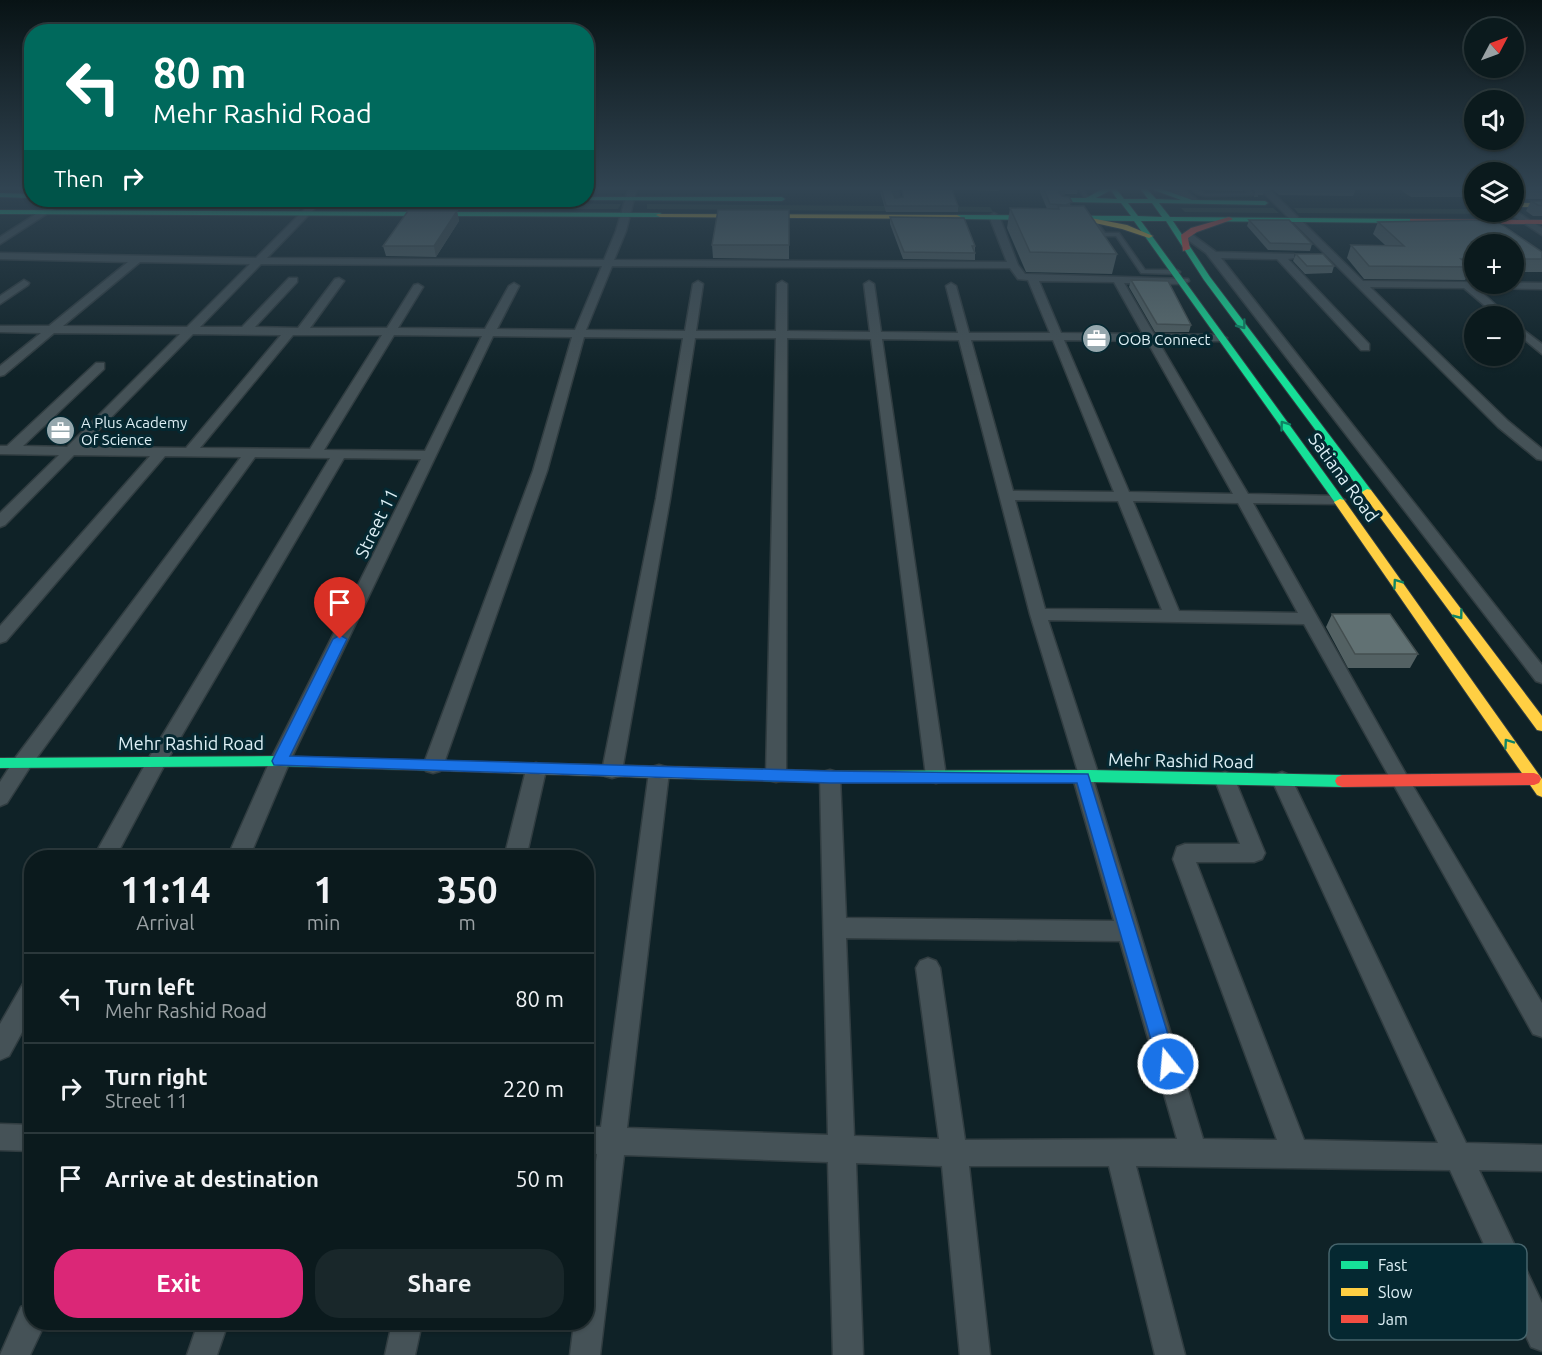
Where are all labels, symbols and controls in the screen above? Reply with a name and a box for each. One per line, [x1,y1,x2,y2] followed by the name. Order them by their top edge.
[1464,18,1524,78] north arrow
[1464,18,1524,366] map controls
[54,48,132,126] icon: left
[153,49,247,96] text: 80 m
[1464,90,1524,150] button: sound
[153,98,372,128] text: Mehr Rashid Road
[116,162,149,195] icon: right
[1464,162,1524,222] button: layers
[54,166,104,191] text: Then
[1464,234,1524,294] button: +
[1464,306,1524,366] button: −
[1234,318,1245,329] one-way arrow
[1081,323,1113,355] office icon: OOB Connect
[1118,331,1211,348] place label: OOB Connect
[81,414,187,448] place label: A Plus Academy Of Science
[44,415,76,447] office icon: A Plus Academy Of Science
[1280,420,1291,431] one-way arrow
[1305,429,1383,525] street label: Satiana Road
[351,485,401,561] street label: Street 11
[314,577,365,639] pin
[1393,579,1404,590] one-way arrow
[323,586,356,619] icon: arrive
[1452,609,1463,620] one-way arrow
[118,733,264,753] street label: Mehr Rashid Road
[1504,739,1515,750] one-way arrow
[1108,749,1254,771] street label: Mehr Rashid Road
[120,869,210,910] text: 11:14
[313,869,334,910] text: 1
[437,869,498,910] text: 350
[136,911,195,934] text: Arrival
[307,911,340,934] text: min
[459,911,476,934] text: m
[105,974,195,999] text: Turn left
[54,982,87,1015] icon: left
[515,986,564,1011] text: 80 m
[105,999,267,1022] text: Mehr Rashid Road
[1136,1032,1200,1096] position arrow
[105,1064,207,1089] text: Turn right
[54,1072,87,1105] icon: right
[503,1076,564,1101] text: 220 m
[105,1089,188,1112] text: Street 11
[54,1162,87,1195] icon: arrive
[105,1166,319,1191] text: Arrive at destination
[515,1166,564,1191] text: 50 m
[1329,1244,1527,1340] legend
[54,1249,303,1318] button: Exit
[315,1249,564,1318] button: Share
[1378,1256,1408,1274] text: Fast
[1378,1283,1413,1301] text: Slow
[1378,1310,1408,1328] text: Jam

